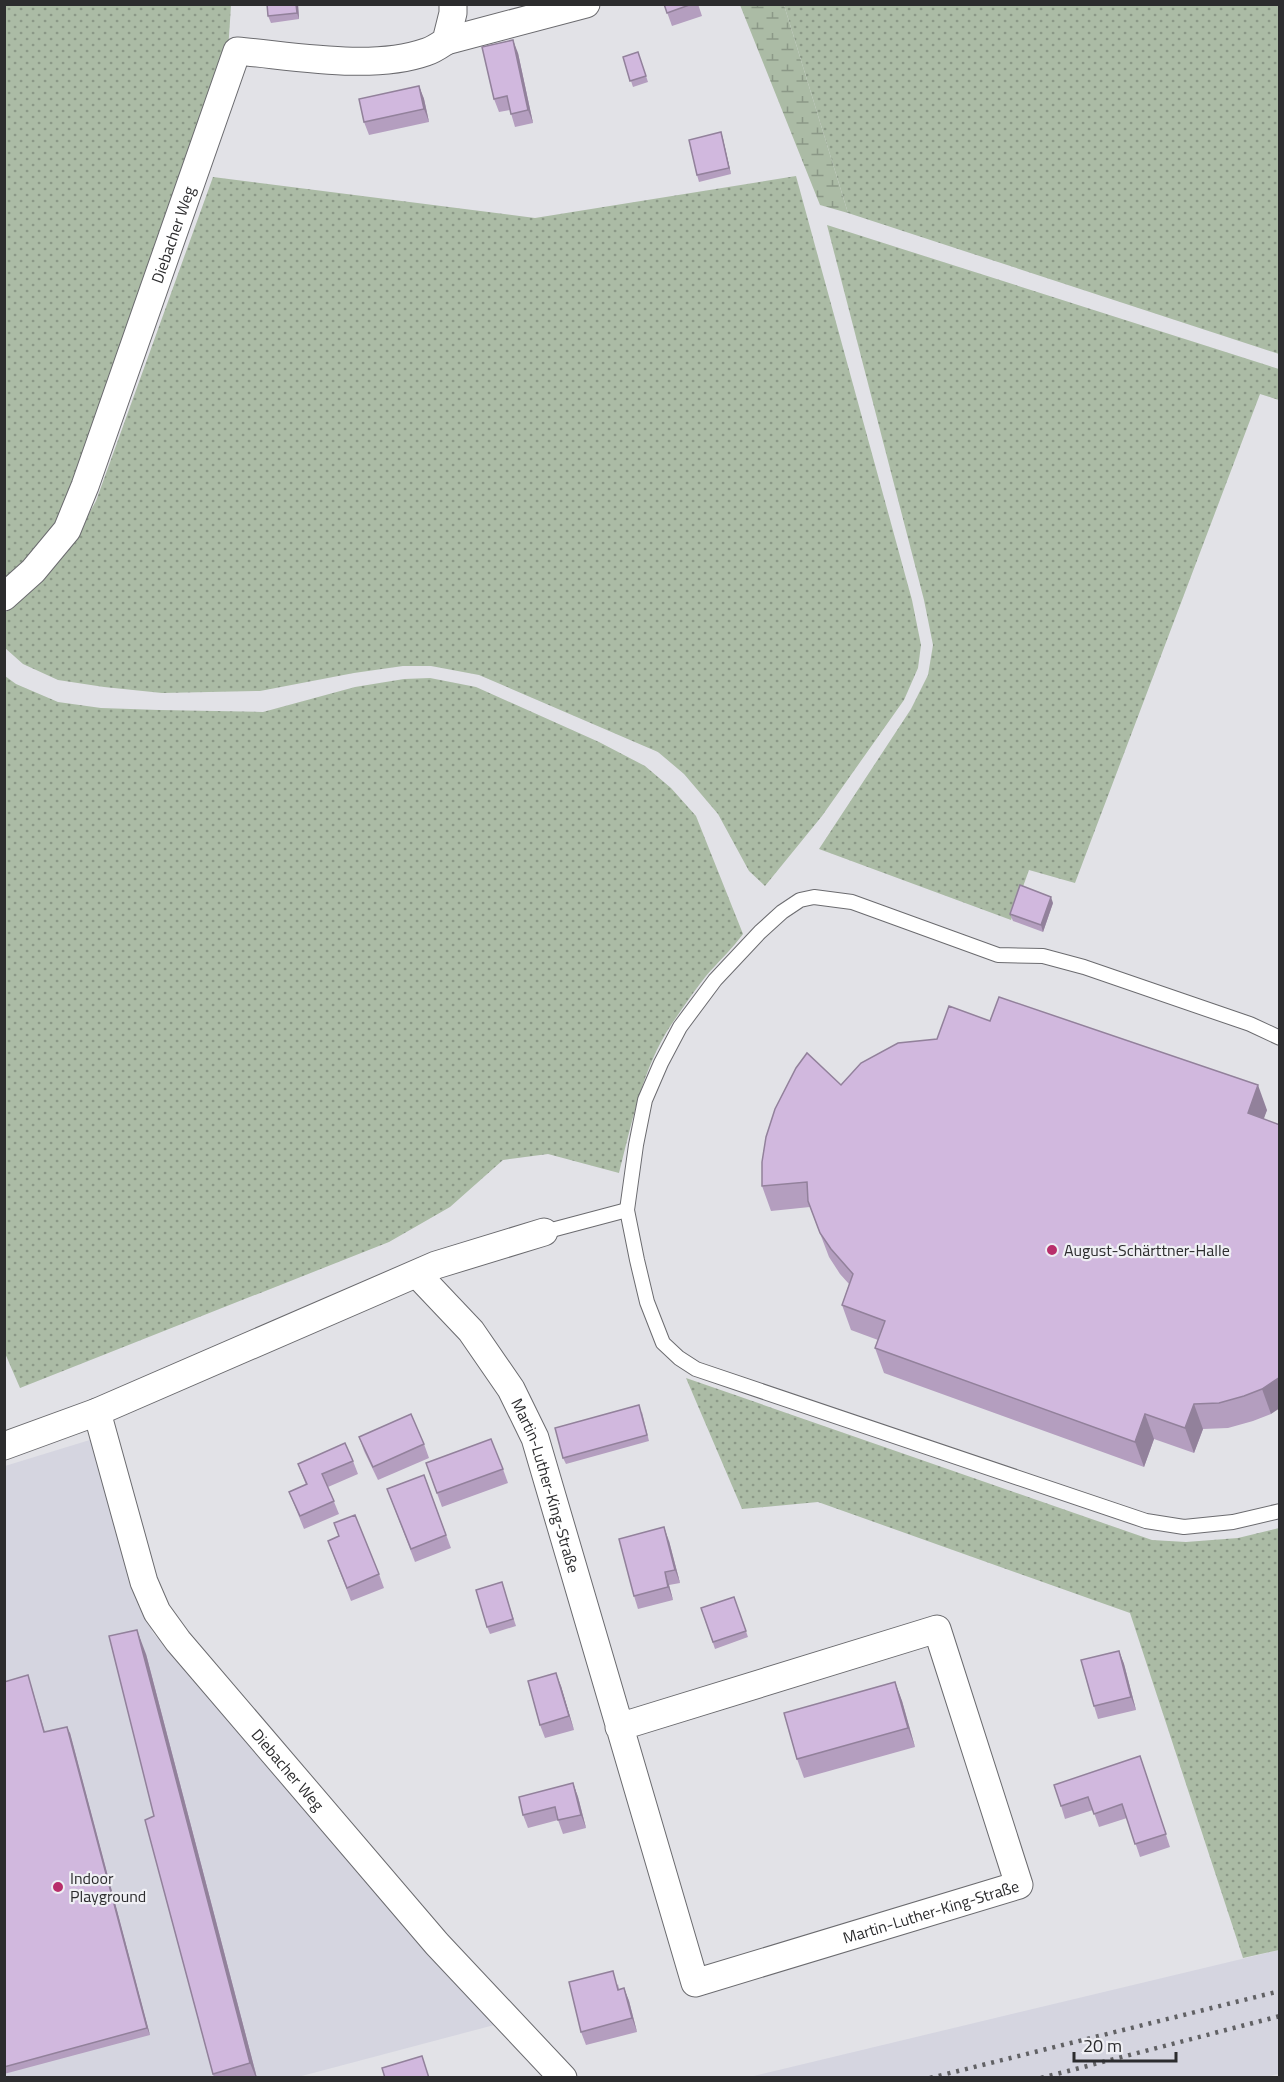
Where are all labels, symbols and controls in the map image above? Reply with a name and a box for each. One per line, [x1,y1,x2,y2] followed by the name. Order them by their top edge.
[145,183,201,286] street label: Diebacher Weg
[1064,1238,1230,1262] place label: August-Schärttner-Halle
[1045,1243,1059,1257] marker: August-Schärttner-Halle
[505,1394,586,1576] street label: Martin-Luther-King-Straße
[246,1723,330,1816] street label: Diebacher Weg
[70,1866,146,1908] place label: Indoor Playground
[840,1874,1022,1950] street label: Martin-Luther-King-Straße
[51,1880,65,1894] marker: Indoor Playground
[1074,2025,1176,2063] scale bar
[1083,2032,1122,2059] text: 20 m

